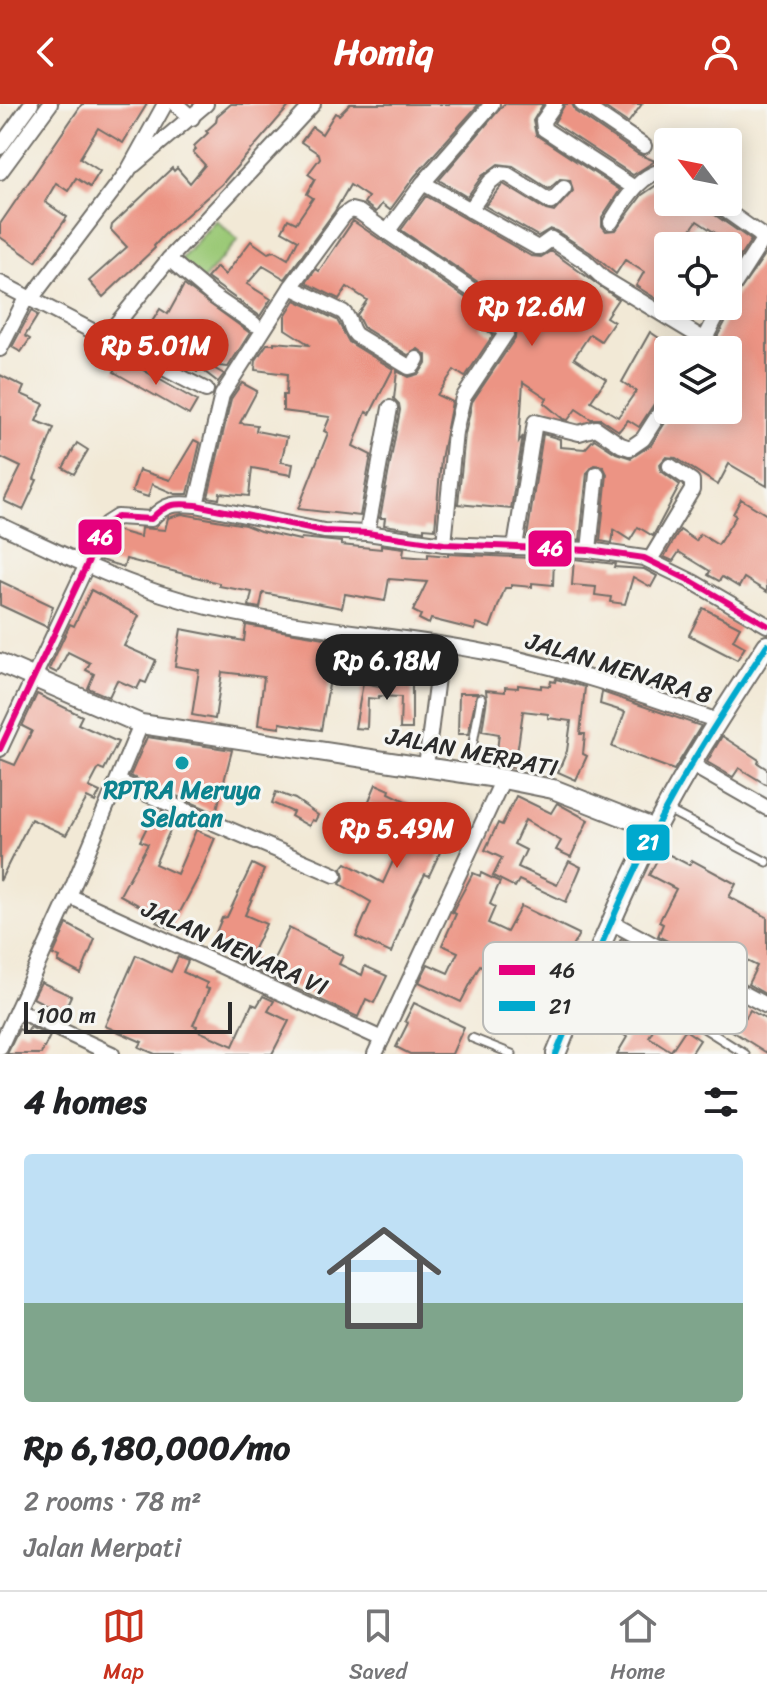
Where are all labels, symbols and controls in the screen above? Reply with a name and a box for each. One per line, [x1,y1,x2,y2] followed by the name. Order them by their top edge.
[334,20,433,84] text: Homiq
[24,30,68,74] icon: back
[699,30,743,74] icon: person
[654,128,742,216] north arrow
[654,128,742,424] map controls
[654,232,742,320] button: locate
[449,280,615,348] pin: Rp 12.6M
[479,283,585,329] text: Rp 12.6M
[73,319,239,387] pin: Rp 5.01M
[102,322,210,368] text: Rp 5.01M
[654,336,742,424] button: layers
[77,518,123,556] line badge: 46
[86,518,113,557] text: 46
[527,529,573,568] line badge: 46
[536,529,563,568] text: 46
[520,619,717,716] street label: JALAN MENARA 8
[304,634,470,702] pin: Rp 6.18M
[334,637,440,683] text: Rp 6.18M
[381,715,562,789] street label: JALAN MERPATI
[173,754,191,772] marker: RPTRA Meruya Selatan
[102,769,262,839] place label: RPTRA Meruya Selatan
[314,802,480,870] pin: Rp 5.49M
[340,805,454,851] text: Rp 5.49M
[625,823,671,862] line badge: 21
[636,823,660,862] text: 21
[134,888,335,1008] street label: JALAN MENARA VI
[483,942,747,1034] legend
[549,951,575,990] text: 46
[549,987,571,1026] text: 21
[36,996,96,1035] text: 100 m
[24,998,232,1034] scale bar
[24,1072,147,1132] text: 4 homes
[699,1080,743,1124] icon: filters
[312,1206,456,1350] icon: home
[24,1418,290,1478] text: Rp 6,180,000/mo
[24,1478,201,1524] text: 2 rooms · 78 m²
[24,1524,181,1570] text: Jalan Merpati
[102,1604,146,1691] tab: Map
[349,1604,407,1691] tab: Saved
[610,1604,665,1691] tab: Home

